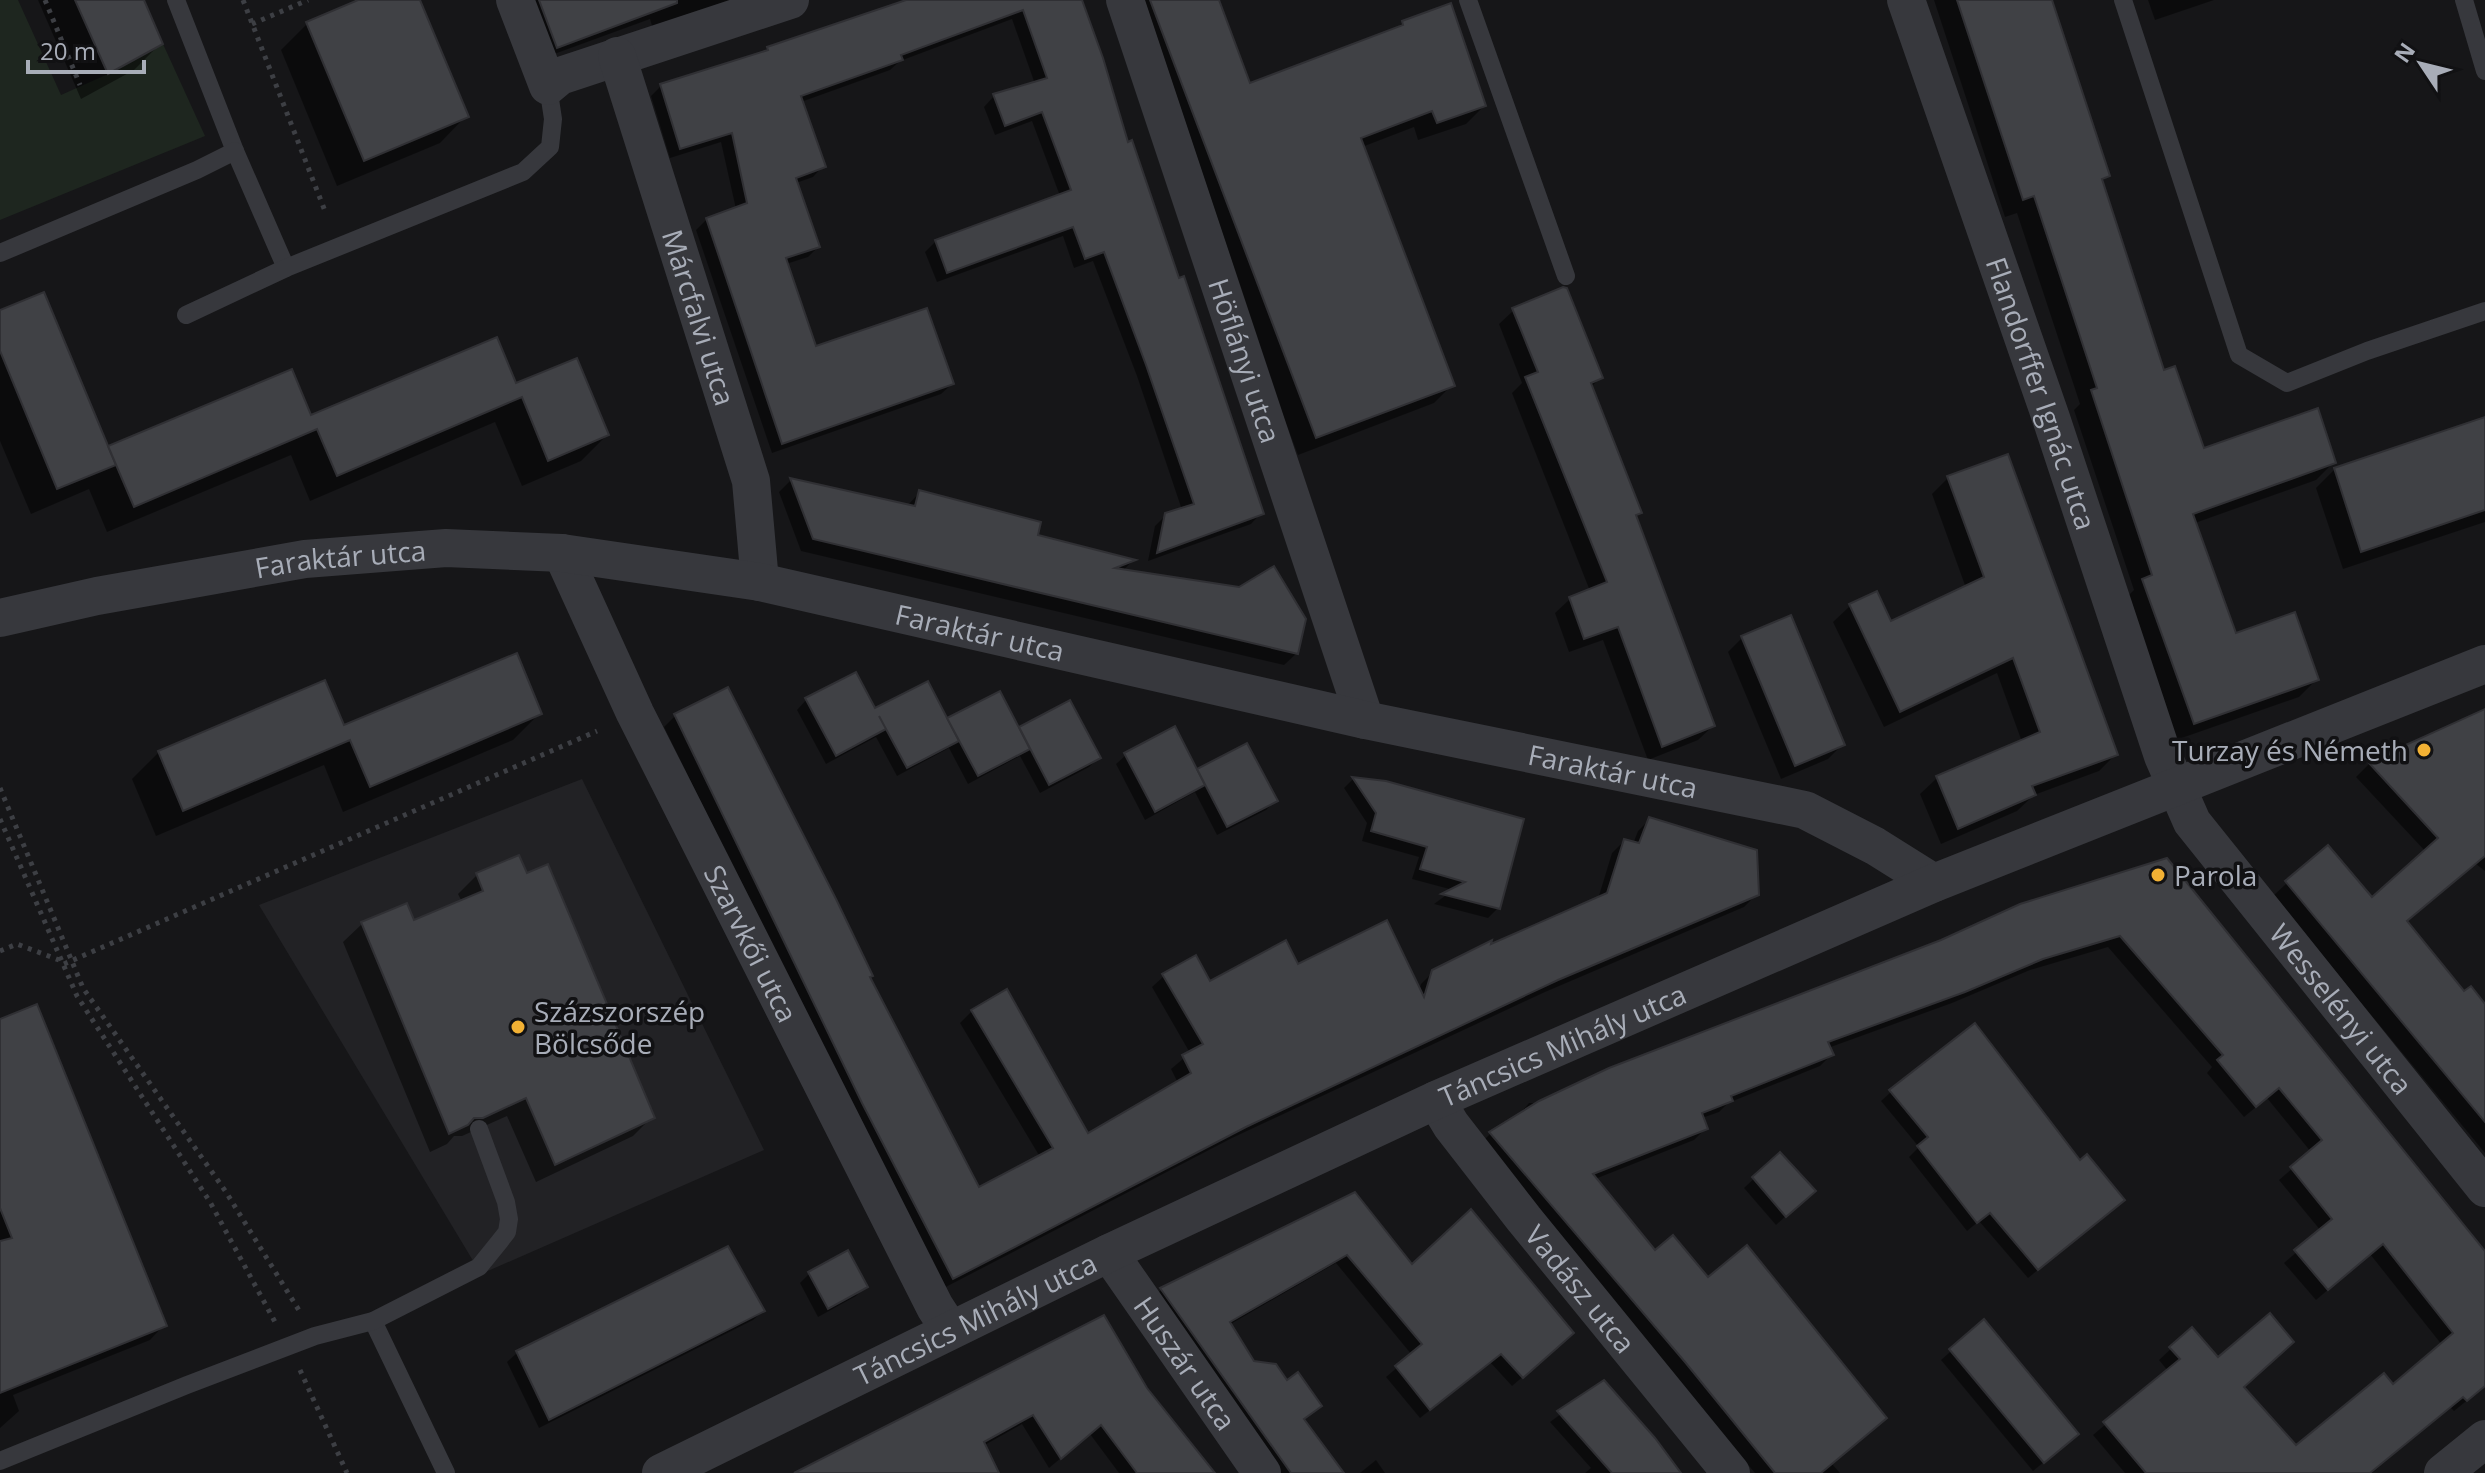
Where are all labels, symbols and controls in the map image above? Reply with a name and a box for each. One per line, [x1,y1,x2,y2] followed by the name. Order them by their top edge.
[28,24,144,74] scale bar
[2381,24,2461,104] north arrow
[40,34,96,67] text: 20 m
[2386,36,2421,68] text: N
[654,225,745,410] street label: Márcfalvi utca
[1978,252,2106,534] street label: Flandorffer Ignác utca
[1200,273,1290,448] street label: Höflányi utca
[252,531,427,587] street label: Faraktár utca
[892,595,1068,670] street label: Faraktár utca
[2172,731,2408,769] place label: Turzay és Németh
[1525,735,1701,807] street label: Faraktár utca
[2415,741,2433,759] marker: Turzay és Németh
[2174,856,2257,894] place label: Parola
[696,858,807,1029] street label: Szarvkői utca
[2149,866,2167,884] marker: Parola
[2262,916,2422,1102] street label: Wesselényi utca
[1433,974,1692,1115] street label: Táncsics Mihály utca
[534,992,705,1062] place label: Százszorszép Bölcsőde
[509,1018,527,1036] marker: Százszorszép Bölcsőde
[1517,1217,1644,1361] street label: Vadász utca
[848,1243,1103,1394] street label: Táncsics Mihály utca
[1126,1289,1245,1437] street label: Huszár utca

